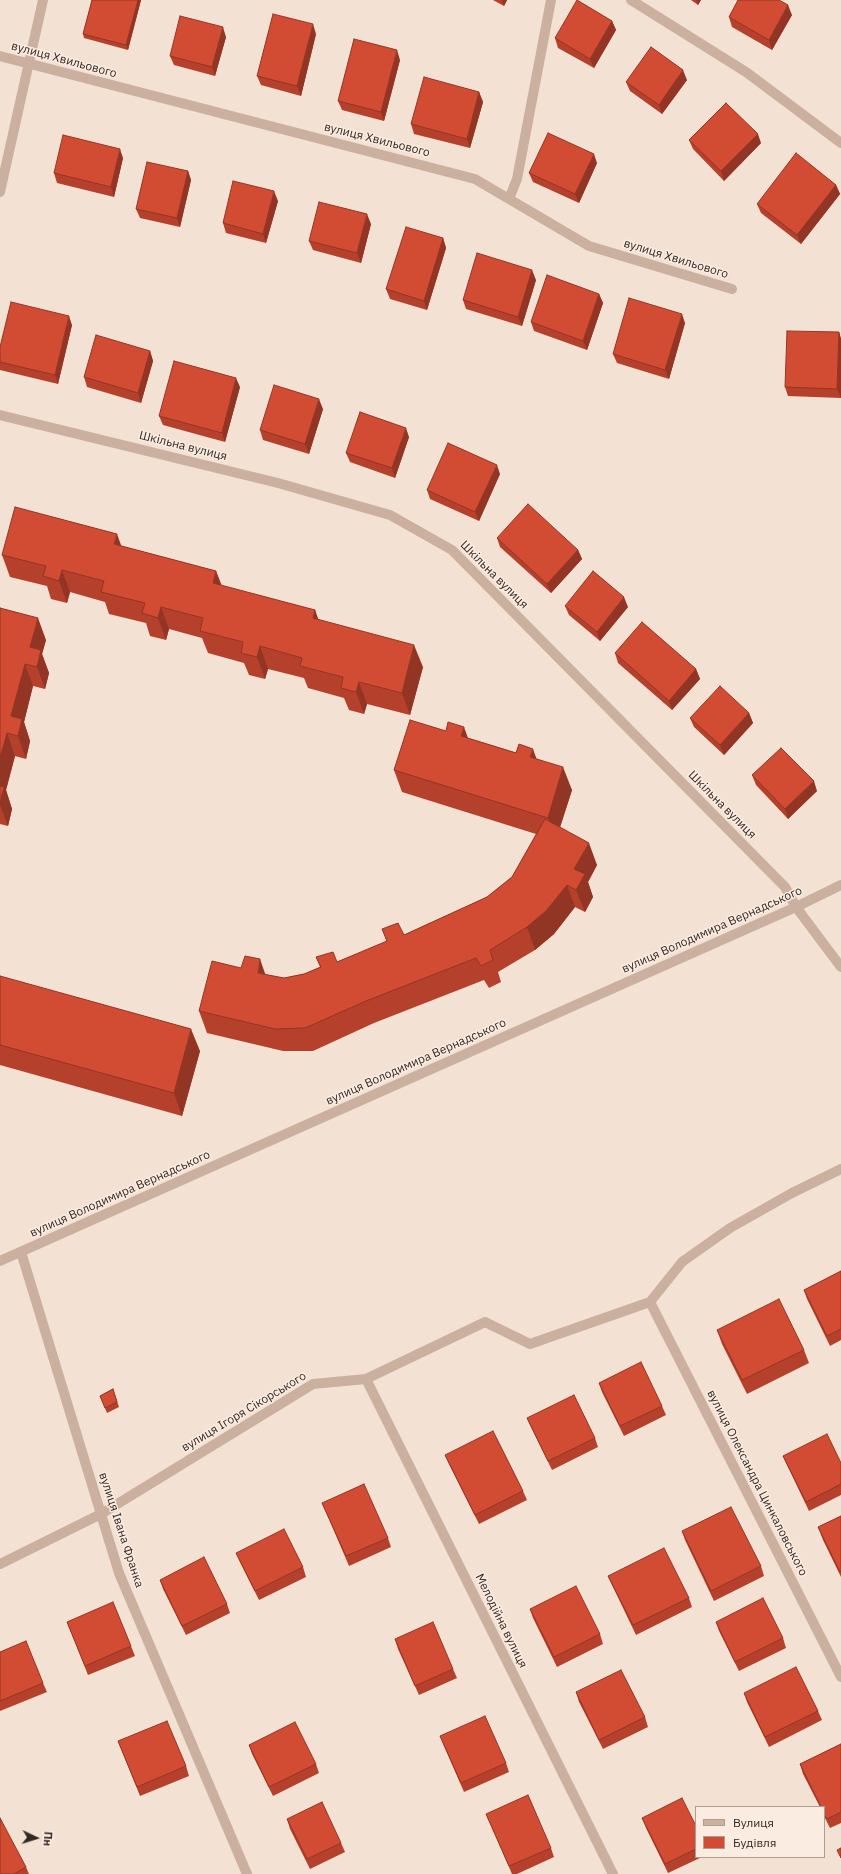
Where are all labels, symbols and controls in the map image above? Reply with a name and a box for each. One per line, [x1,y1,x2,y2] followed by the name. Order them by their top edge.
[10,39,118,81] street label: вулиця Хвильового
[323,120,431,160] street label: вулиця Хвильового
[622,236,730,282] street label: вулиця Хвильового
[137,428,229,464] street label: Шкільна вулиця
[457,538,531,612] street label: Шкільна вулиця
[685,768,759,842] street label: Шкільна вулиця
[620,884,804,976] street label: вулиця Володимира Вернадського
[324,1016,508,1108] street label: вулиця Володимира Вернадського
[28,1148,212,1240] street label: вулиця Володимира Вернадського
[179,1369,309,1455] street label: вулиця Ігоря Сікорського
[704,1388,810,1578] street label: вулиця Олександра Цинкаловського
[96,1471,146,1589] street label: вулиця Івана Франка
[472,1571,530,1671] street label: Мелодійна вулиця
[695,1806,825,1858] legend
[733,1815,774,1830] text: Вулиця
[16,1818,56,1858] north arrow
[40,1831,55,1847] text: Пн
[733,1835,776,1850] text: Будівля

